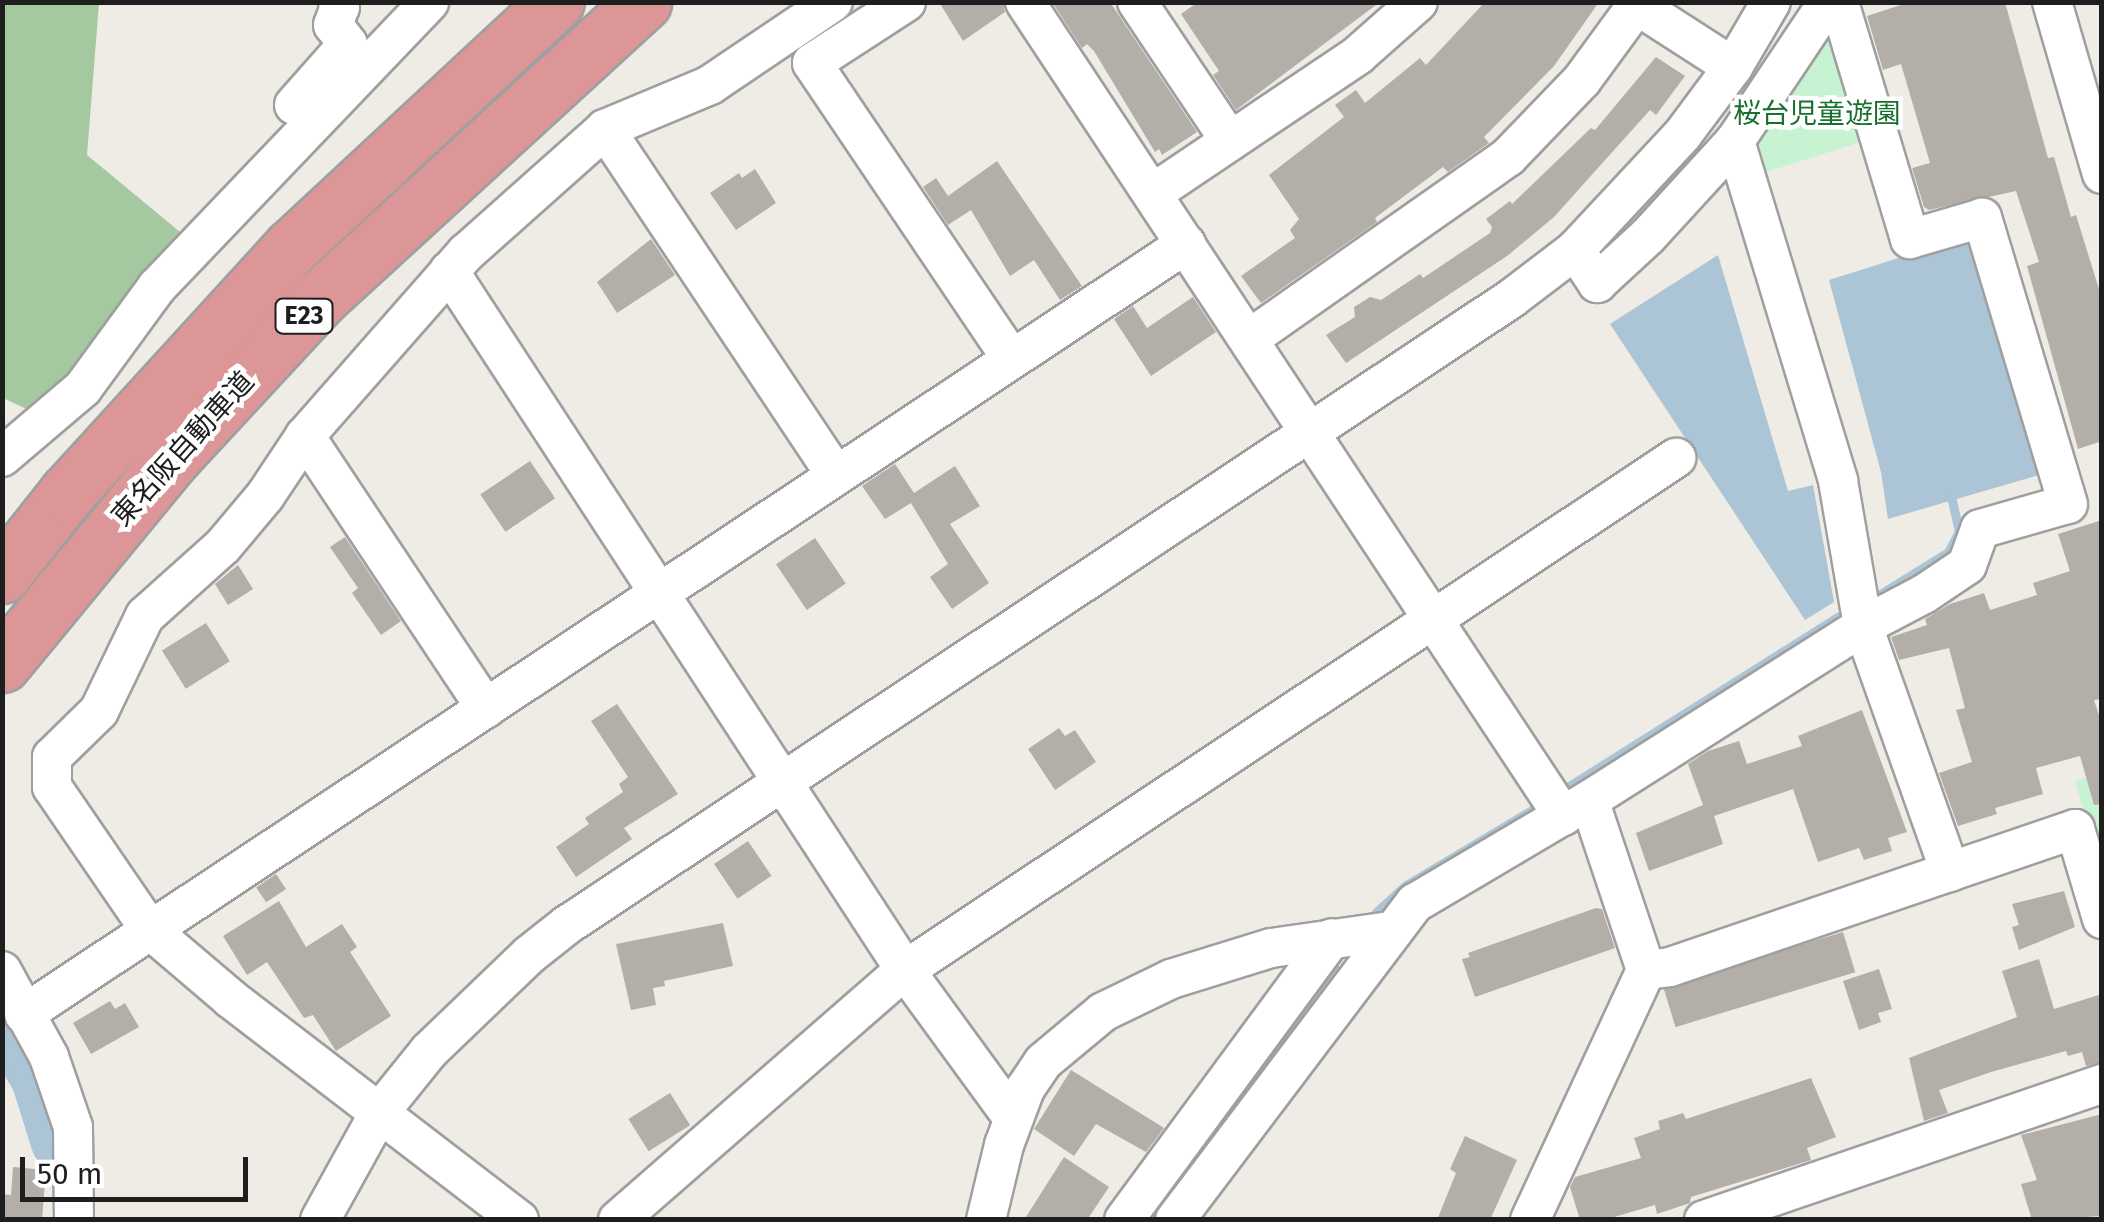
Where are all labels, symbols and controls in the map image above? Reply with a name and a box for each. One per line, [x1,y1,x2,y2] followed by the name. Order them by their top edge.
[1733,97,1901,131] park label: 桜台児童遊園
[274,296,334,336] road number: E23
[105,365,261,533] street label: 東名阪自動車道
[25,1137,252,1199] scale bar
[37,1156,102,1192] text: 50 m

